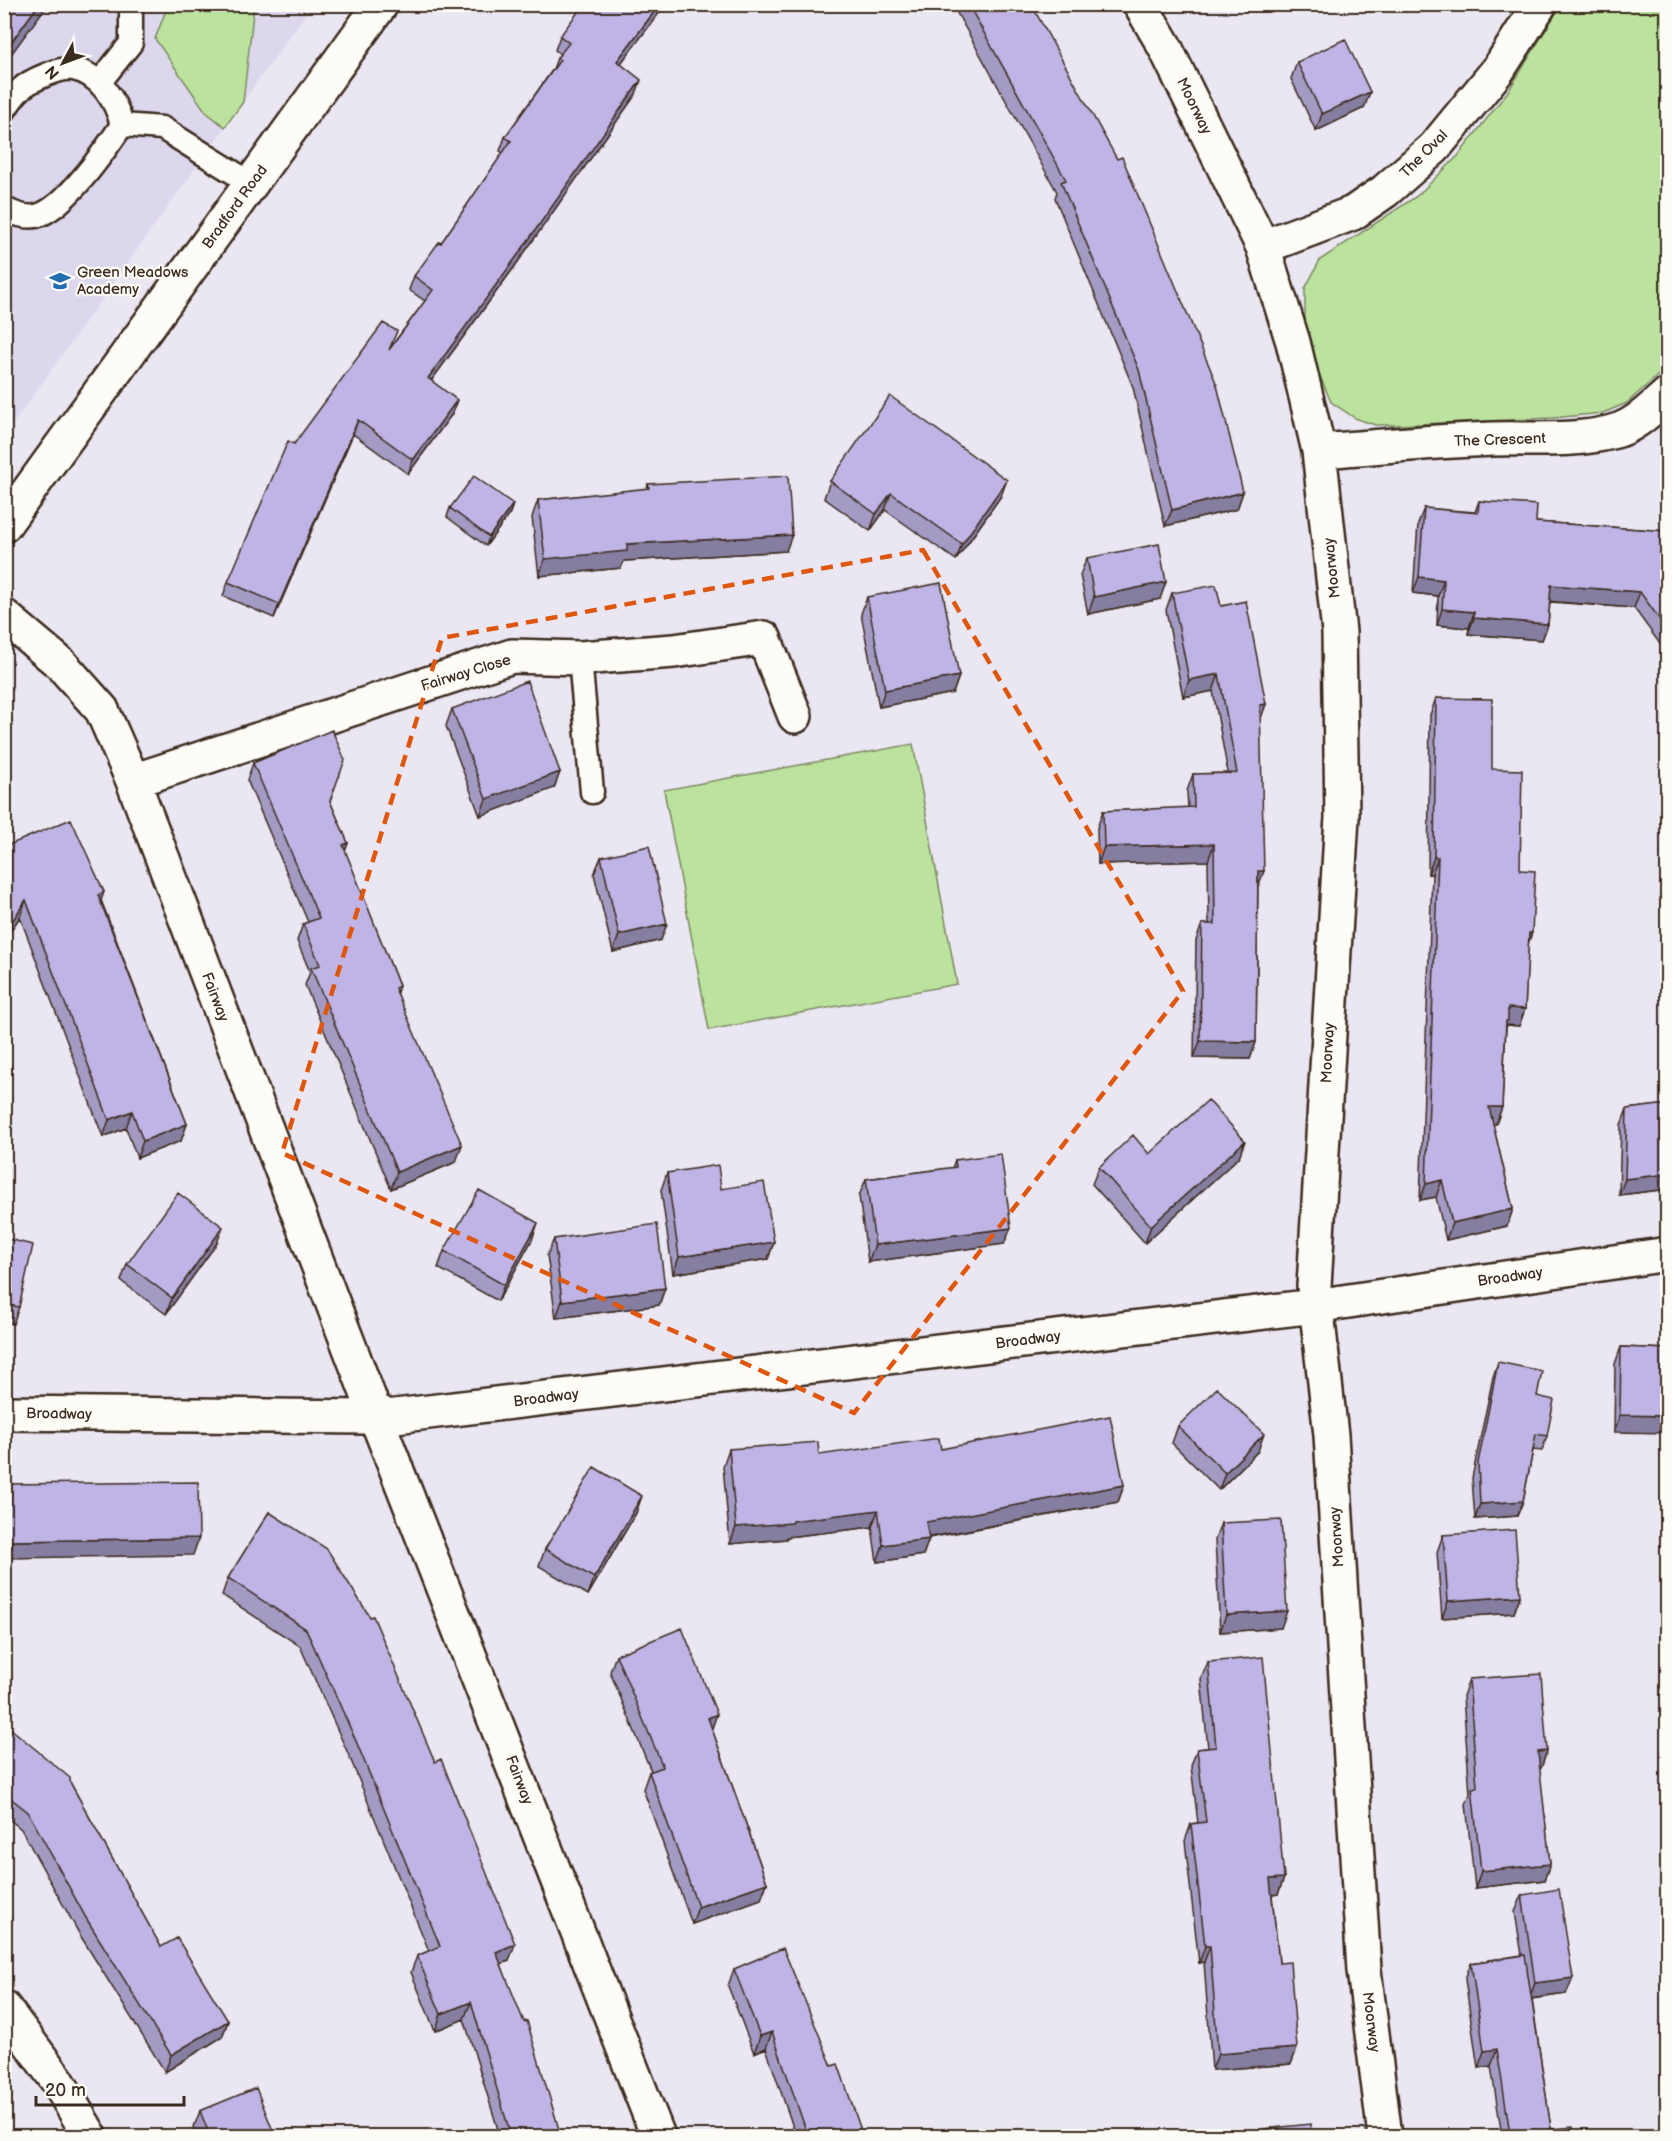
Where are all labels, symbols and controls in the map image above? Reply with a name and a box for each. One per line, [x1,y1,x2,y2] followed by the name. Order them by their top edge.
[33,33,93,93] north arrow
[42,61,64,83] text: N
[1172,75,1216,138] street label: Moorway
[1396,126,1452,182] street label: The Oval
[198,161,272,253] street label: Bradford Road
[77,263,189,299] place label: Green Meadows Academy
[48,269,72,293] school or university icon: Green Meadows Academy
[1454,429,1547,451] street label: The Crescent
[1319,537,1345,599] street label: Moorway
[419,650,513,696] street label: Fairway Close
[197,970,233,1024] street label: Fairway
[1317,1022,1339,1084] street label: Moorway
[1476,1263,1544,1291] street label: Broadway
[994,1327,1062,1353] street label: Broadway
[512,1385,580,1411] street label: Broadway
[26,1404,92,1424] street label: Broadway
[1325,1506,1349,1568] street label: Moorway
[501,1753,537,1807] street label: Fairway
[1358,1991,1384,2053] street label: Moorway
[36,2069,184,2107] scale bar
[45,2080,86,2101] text: 20 m

